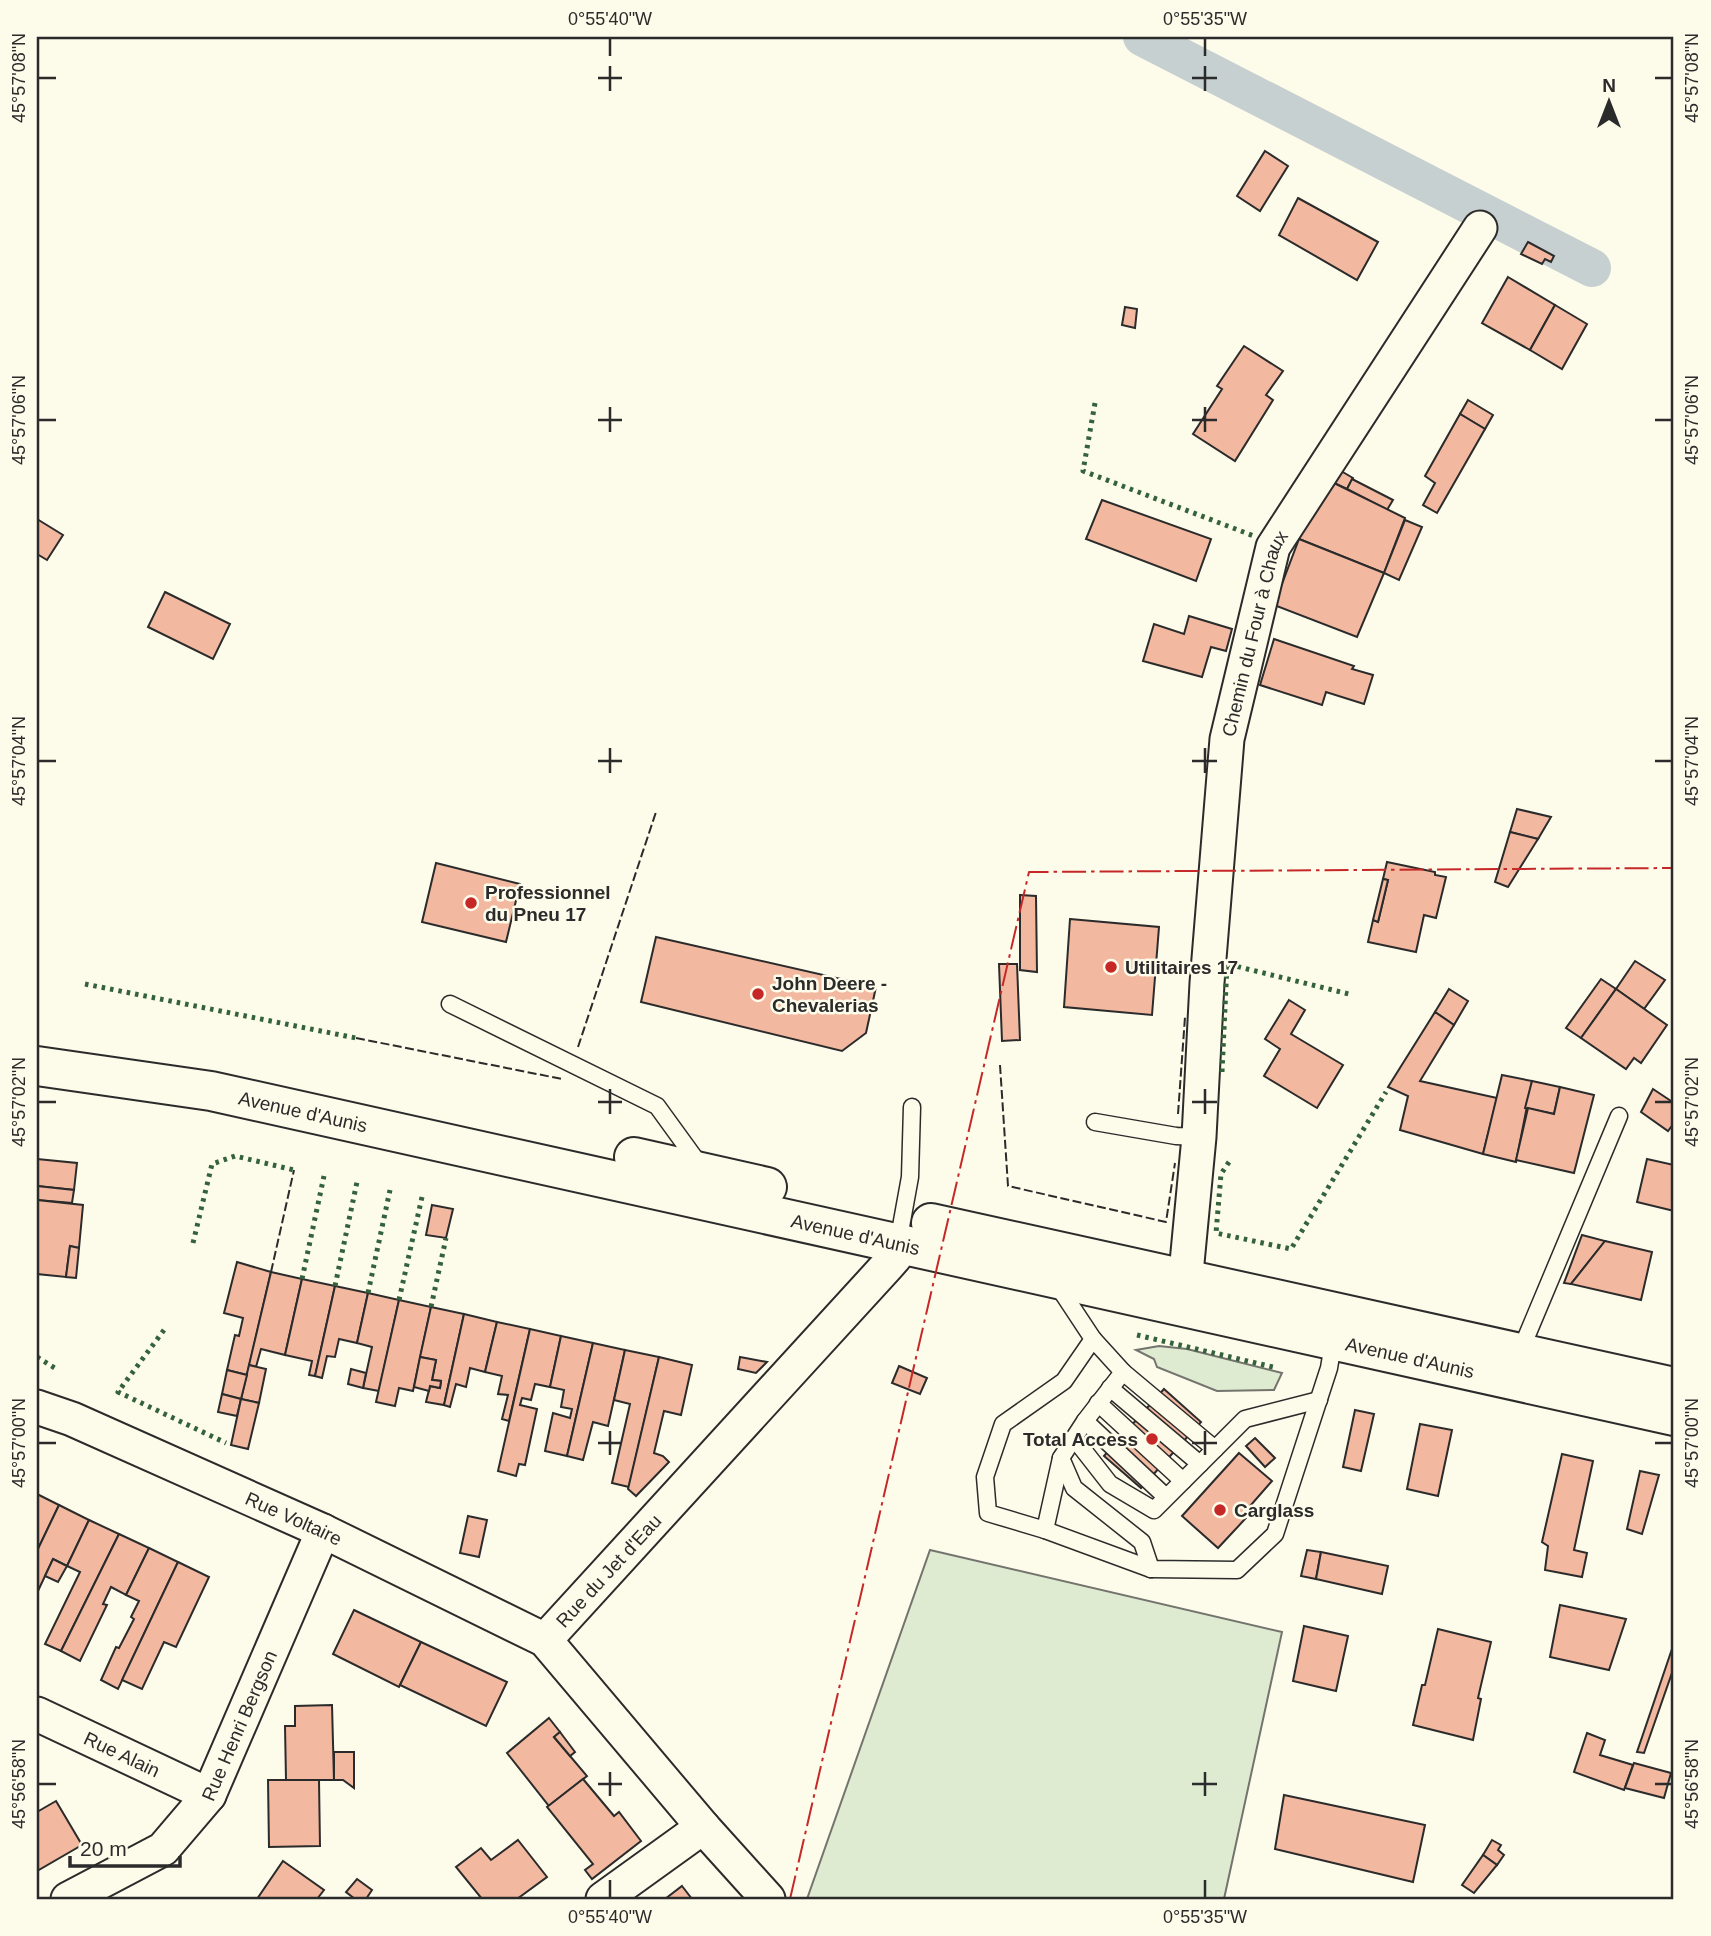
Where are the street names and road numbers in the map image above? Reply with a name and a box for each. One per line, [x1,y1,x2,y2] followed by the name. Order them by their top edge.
[1217,526,1292,739] street label: Chemin du Four à Chaux
[237,1087,369,1136] street label: Avenue d'Aunis
[789,1210,922,1259] street label: Avenue d'Aunis
[1344,1333,1476,1382] street label: Avenue d'Aunis
[242,1487,346,1549] street label: Rue Voltaire
[552,1510,665,1631] street label: Rue du Jet d'Eau
[197,1647,281,1804] street label: Rue Henri Bergson
[81,1727,163,1781] street label: Rue Alain

